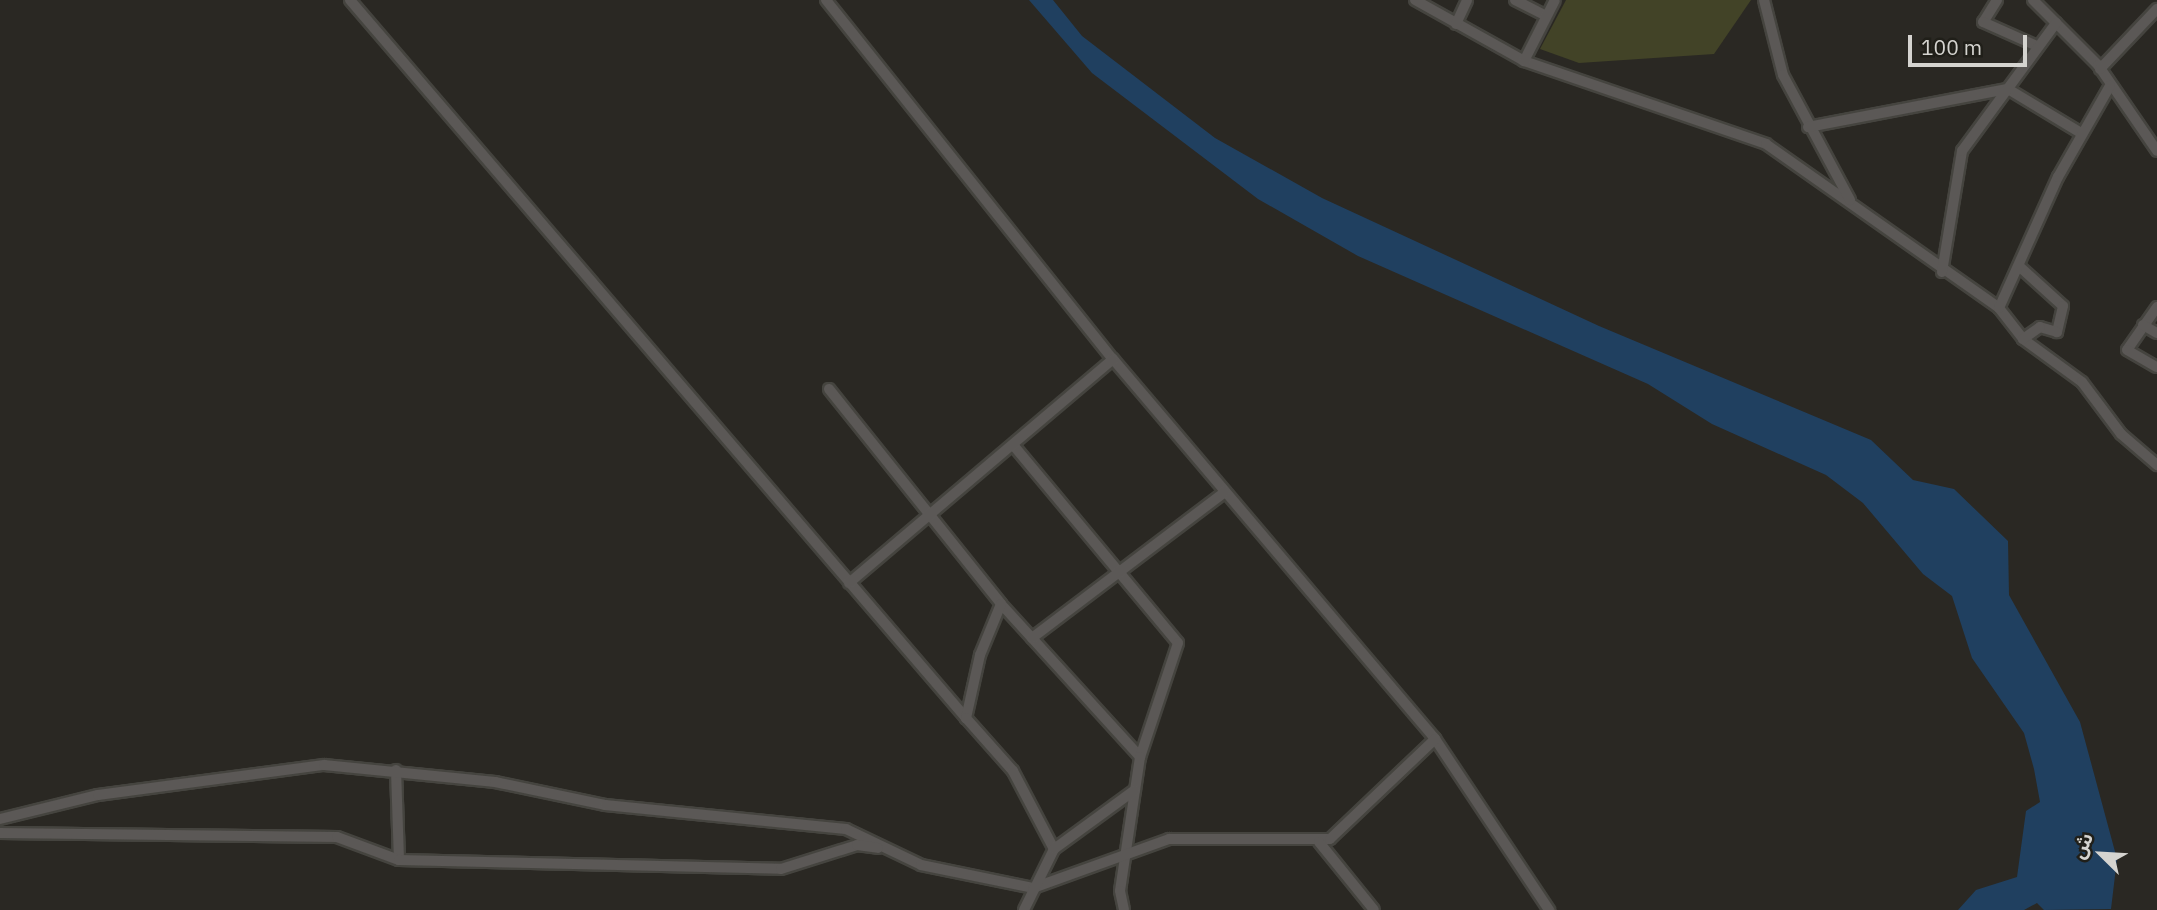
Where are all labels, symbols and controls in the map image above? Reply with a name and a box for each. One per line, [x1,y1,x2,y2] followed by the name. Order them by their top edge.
[1912,21,2031,65] scale bar
[1921,33,1982,61] text: 100 m
[2066,819,2136,889] north arrow
[2066,829,2098,862] text: ش

